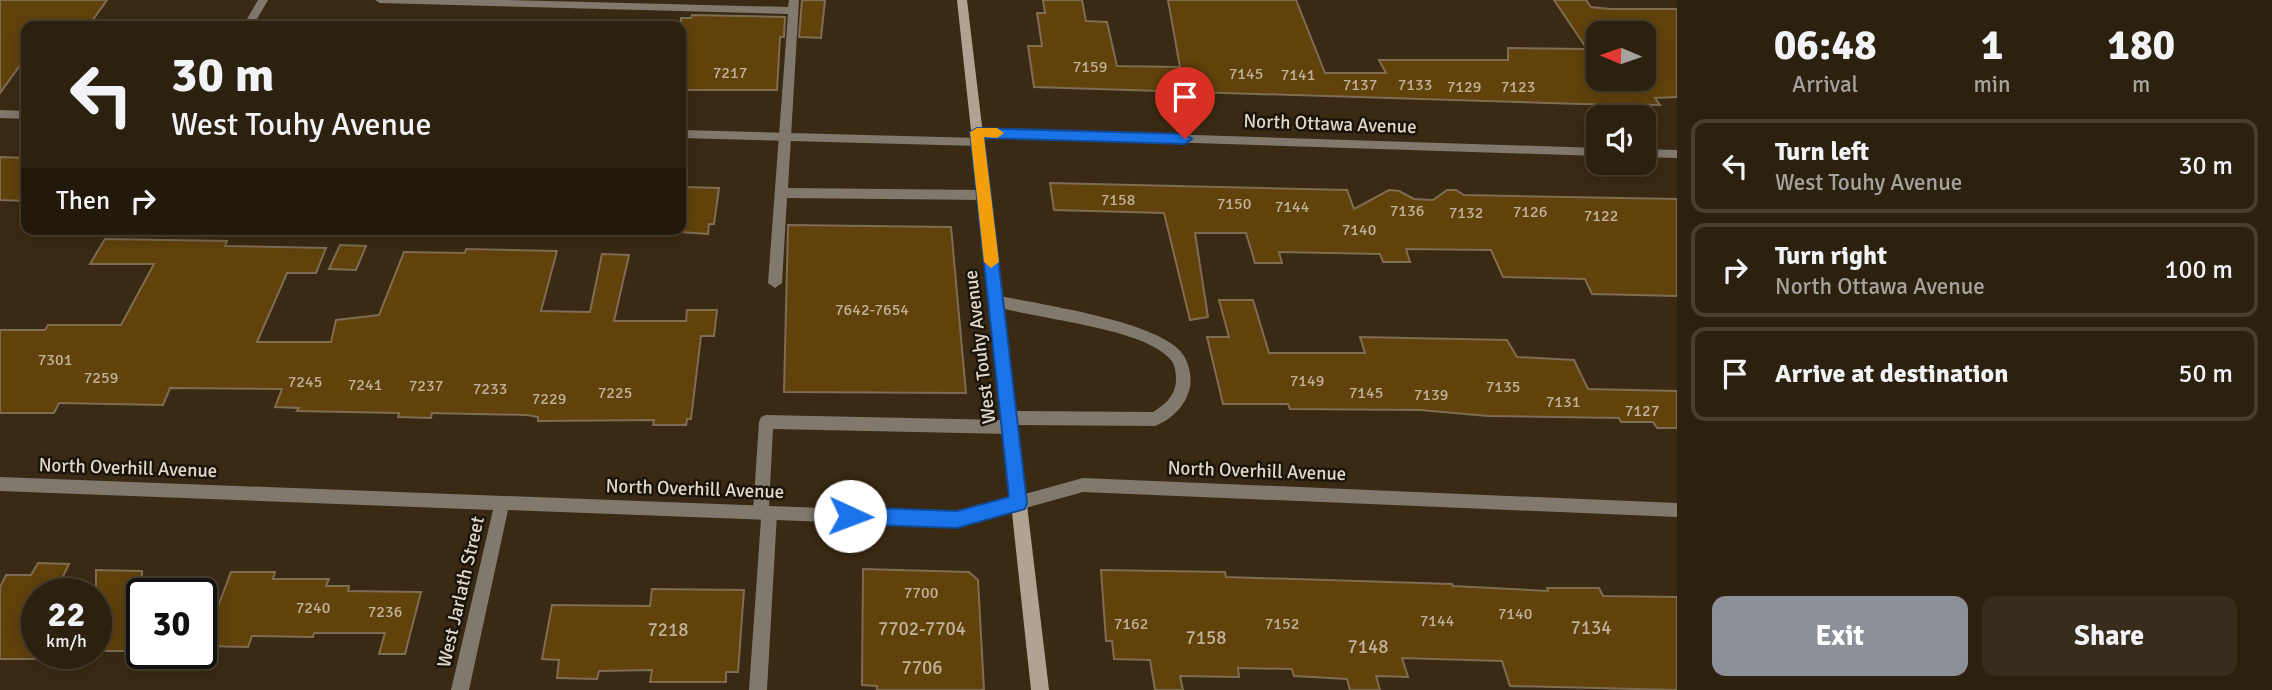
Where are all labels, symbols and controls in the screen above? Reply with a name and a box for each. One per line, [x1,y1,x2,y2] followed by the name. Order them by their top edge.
[1774,20,1877,71] text: 06:48
[1981,20,2003,71] text: 1
[2107,20,2175,71] text: 180
[1586,21,1656,91] north arrow
[1586,21,1656,175] map controls
[171,45,274,105] text: 30 m
[56,49,147,140] icon: left
[1073,57,1107,77] house number: 7159
[713,63,747,83] house number: 7217
[1229,64,1263,84] house number: 7145
[1281,65,1315,85] house number: 7141
[1155,67,1215,139] pin
[1792,70,1858,99] text: Arrival
[1973,70,2011,99] text: min
[2132,70,2150,99] text: m
[1343,75,1377,95] house number: 7137
[1398,75,1432,95] house number: 7133
[1447,77,1481,97] house number: 7129
[1501,77,1535,97] house number: 7123
[1166,78,1204,116] icon: arrive
[171,105,431,144] text: West Touhy Avenue
[1586,105,1656,175] button: sound
[1243,109,1417,139] street label: North Ottawa Avenue
[1775,136,1869,168] text: Turn left
[1716,147,1754,185] icon: left
[2178,150,2233,182] text: 30 m
[1775,168,1962,197] text: West Touhy Avenue
[124,182,162,220] icon: right
[56,185,110,217] text: Then
[1101,190,1135,210] house number: 7158
[1217,194,1251,214] house number: 7150
[1275,197,1310,217] house number: 7144
[1390,201,1424,221] house number: 7136
[1513,202,1547,222] house number: 7126
[1449,203,1483,223] house number: 7132
[1584,206,1618,226] house number: 7122
[1342,220,1376,240] house number: 7140
[1775,240,1887,272] text: Turn right
[1716,251,1754,289] icon: right
[2164,254,2233,286] text: 100 m
[959,269,1001,425] street label: West Touhy Avenue
[1775,272,1985,301] text: North Ottawa Avenue
[835,300,909,320] house number: 7642-7654
[38,350,72,370] house number: 7301
[1716,355,1754,393] icon: arrive
[1775,358,2008,390] text: Arrive at destination
[2178,358,2233,390] text: 50 m
[84,368,118,388] house number: 7259
[1290,371,1324,391] house number: 7149
[288,372,322,392] house number: 7245
[348,375,382,395] house number: 7241
[409,376,443,396] house number: 7237
[1486,377,1520,397] house number: 7135
[473,379,507,399] house number: 7233
[598,383,632,403] house number: 7225
[1349,383,1383,403] house number: 7145
[1414,385,1448,405] house number: 7139
[532,389,566,409] house number: 7229
[1546,392,1580,412] house number: 7131
[1625,401,1659,421] house number: 7127
[38,453,218,483] street label: North Overhill Avenue
[1167,456,1347,486] street label: North Overhill Avenue
[605,474,785,504] street label: North Overhill Avenue
[813,479,887,553] position arrow
[432,514,490,670] street label: West Jarlath Street
[126,578,217,669] speed limit sign: 30
[904,583,938,603] house number: 7700
[48,593,85,636] text: 22
[1712,596,1968,676] button: Exit
[1982,596,2237,676] button: Share
[296,598,330,618] house number: 7240
[368,602,402,622] house number: 7236
[1498,604,1532,624] house number: 7140
[1420,611,1455,631] house number: 7144
[1114,614,1148,634] house number: 7162
[1265,614,1299,634] house number: 7152
[1570,616,1612,640] house number: 7134
[878,617,966,641] house number: 7702-7704
[647,618,689,642] house number: 7218
[1185,626,1227,650] house number: 7158
[46,630,87,652] text: km/h
[1347,635,1389,659] house number: 7148
[901,656,943,680] house number: 7706

